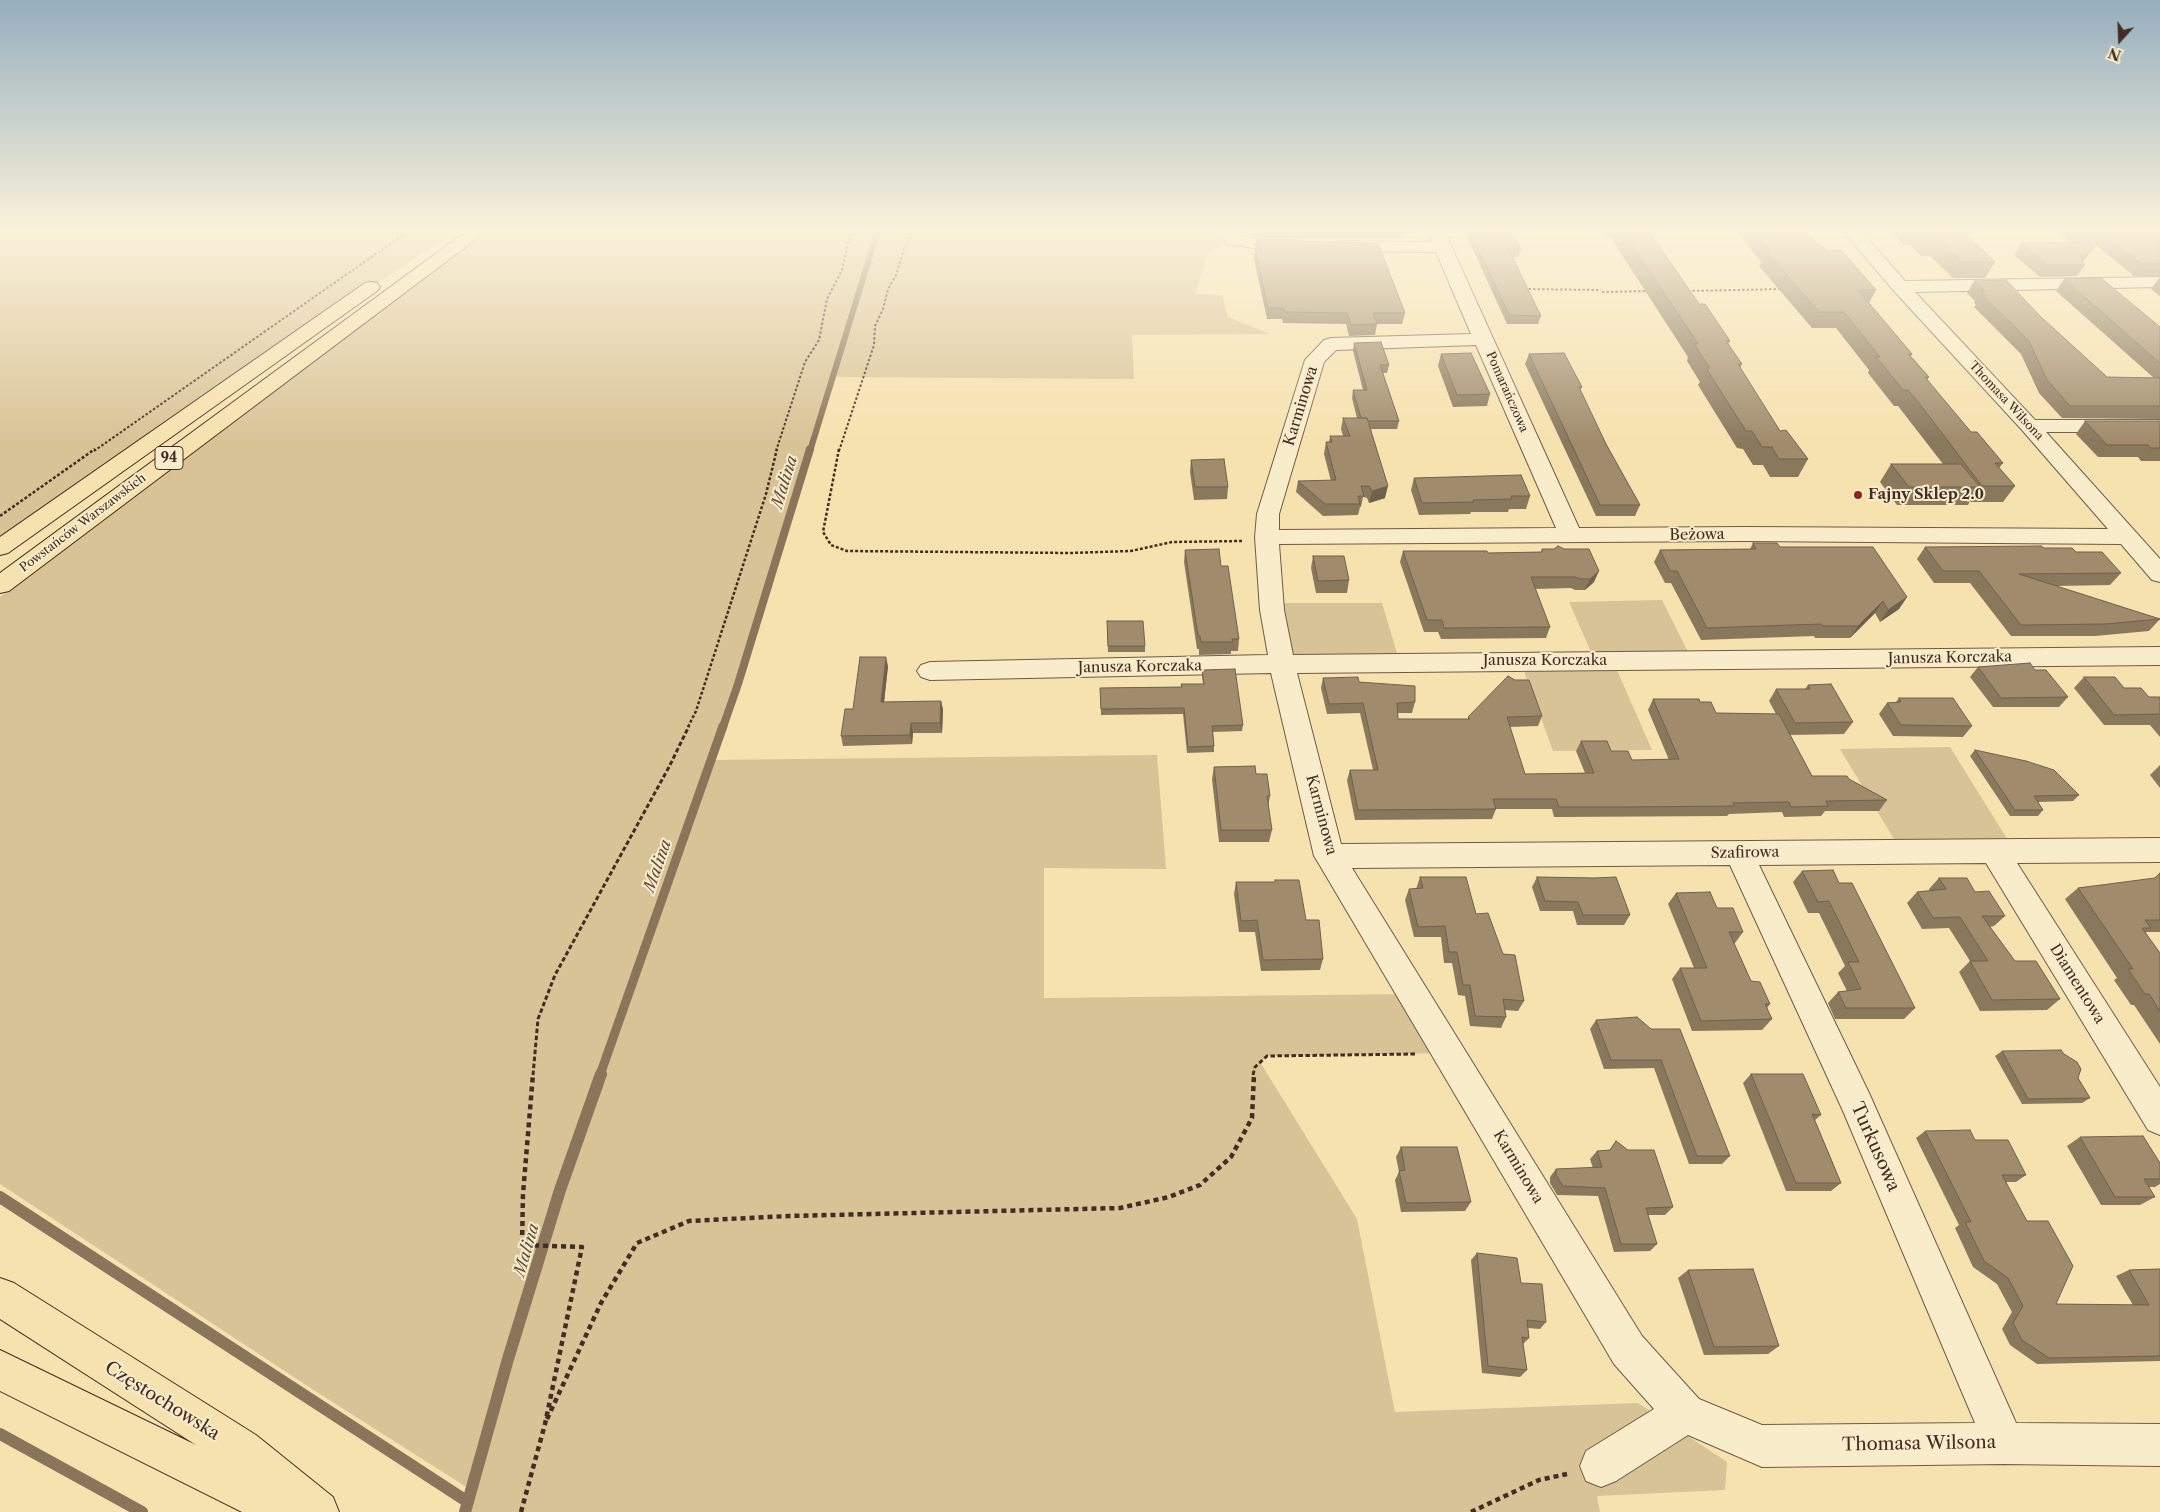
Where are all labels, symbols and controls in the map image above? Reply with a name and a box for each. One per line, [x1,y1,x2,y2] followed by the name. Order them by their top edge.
[2095,15,2145,65] north arrow
[2106,44,2124,65] text: N
[1483,350,1531,434] street label: Pomarańczowa
[1966,358,2046,444] street label: Thomasa Wilsona
[1280,364,1322,448] street label: Karminowa
[155,446,183,469] road number: 94
[768,453,802,511] water label: Malina
[17,471,149,575] street label: Powstańców Warszawskich
[1868,486,1984,504] place label: Fajny Sklep 2.0
[1852,489,1864,501] marker: Fajny Sklep 2.0
[1669,526,1725,544] street label: Beżowa
[1888,648,2012,668] street label: Janusza Korczaka
[1483,652,1607,670] street label: Janusza Korczaka
[1078,657,1202,677] street label: Janusza Korczaka
[1302,773,1340,857] street label: Karminowa
[640,837,676,895] water label: Malina
[1710,843,1780,863] street label: Szafirowa
[2045,941,2109,1027] street label: Diamentowa
[1846,1099,1904,1195] street label: Turkusowa
[1489,1127,1547,1207] street label: Karminowa
[510,1221,544,1279] water label: Malina
[101,1357,223,1445] street label: Częstochowska
[1842,1432,1996,1456] street label: Thomasa Wilsona

